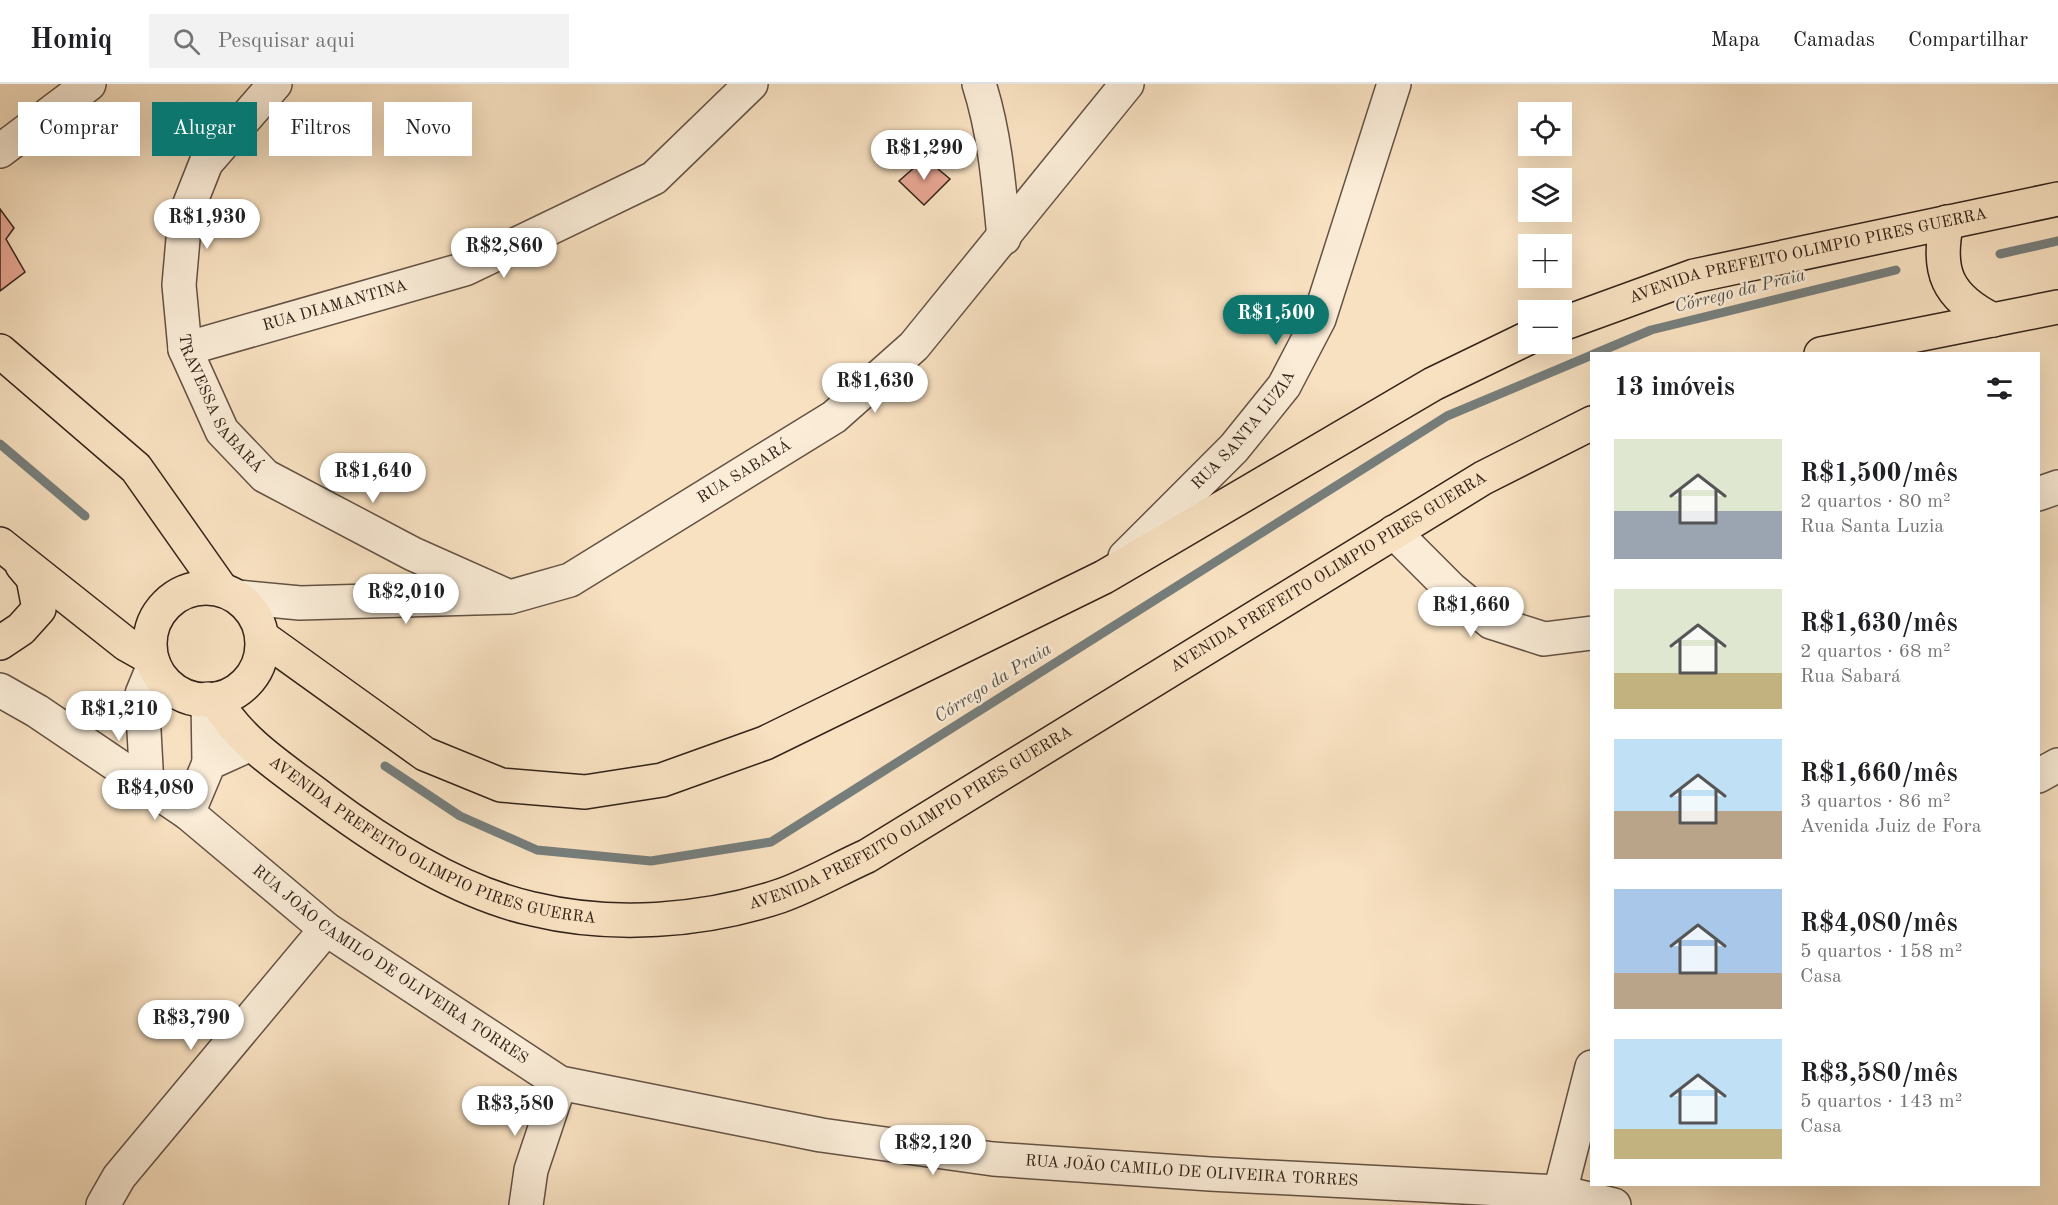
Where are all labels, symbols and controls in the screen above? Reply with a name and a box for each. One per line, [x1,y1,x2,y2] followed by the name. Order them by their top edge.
[149,14,569,68] search box
[170,25,203,58] icon: search
[30,27,113,55] text: Homiq
[218,30,355,52] text: Pesquisar aqui
[1711,30,1760,51] text: Mapa
[1793,30,1875,51] text: Camadas
[1908,30,2028,51] text: Compartilhar
[18,102,140,156] chip: Comprar
[152,102,257,156] chip: Alugar
[269,102,372,156] chip: Filtros
[384,102,472,156] chip: Novo
[1518,102,1572,354] map controls
[1518,102,1572,156] button: locate
[869,130,979,181] pin: R$1,290
[885,139,963,159] text: R$1,290
[1518,168,1572,222] button: layers
[152,199,262,250] pin: R$1,930
[1627,206,1988,307] street label: AVENIDA PREFEITO OLIMPIO PIRES GUERRA
[168,208,246,228] text: R$1,930
[449,228,559,279] pin: R$2,860
[1518,234,1572,288] button: +
[465,237,543,257] text: R$2,860
[1673,266,1808,316] water label: Córrego da Praia
[261,278,409,334] street label: RUA DIAMANTINA
[1221,295,1331,346] pin: R$1,500
[1518,300,1572,354] button: −
[1237,304,1315,324] text: R$1,500
[176,333,268,476] street label: TRAVESSA SABARÁ
[820,363,930,414] pin: R$1,630
[1189,368,1298,493] street label: RUA SANTA LUZIA
[836,372,914,392] text: R$1,630
[1983,372,2016,405] icon: filters
[1614,375,1735,401] text: 13 imóveis
[695,434,794,507] street label: RUA SABARÁ
[318,453,428,504] pin: R$1,640
[1800,461,1958,487] text: R$1,500/mês
[334,462,412,482] text: R$1,640
[1662,463,1734,535] icon: home
[1168,470,1490,676] street label: AVENIDA PREFEITO OLIMPIO PIRES GUERRA
[1800,492,1951,512] text: 2 quartos · 80 m²
[1800,517,1944,537] text: Rua Santa Luzia
[351,574,461,625] pin: R$2,010
[367,583,445,603] text: R$2,010
[1416,587,1526,638] pin: R$1,660
[1432,596,1510,616] text: R$1,660
[1800,611,1958,637] text: R$1,630/mês
[1662,613,1734,685] icon: home
[931,640,1055,726] water label: Córrego da Praia
[1800,642,1951,662] text: 2 quartos · 68 m²
[1800,667,1901,687] text: Rua Sabará
[64,691,174,742] pin: R$1,210
[80,700,158,720] text: R$1,210
[747,724,1075,913] street label: AVENIDA PREFEITO OLIMPIO PIRES GUERRA
[266,754,597,927] street label: AVENIDA PREFEITO OLIMPIO PIRES GUERRA
[1800,761,1958,787] text: R$1,660/mês
[1662,763,1734,835] icon: home
[100,770,210,821] pin: R$4,080
[116,779,194,799] text: R$4,080
[1800,792,1951,812] text: 3 quartos · 86 m²
[1800,817,1982,837] text: Avenida Juiz de Fora
[249,862,531,1068] street label: RUA JOÃO CAMILO DE OLIVEIRA TORRES
[1800,911,1958,937] text: R$4,080/mês
[1662,913,1734,985] icon: home
[1800,942,1962,962] text: 5 quartos · 158 m²
[1800,967,1842,987] text: Casa
[136,1000,246,1051] pin: R$3,790
[152,1009,230,1029] text: R$3,790
[1800,1061,1958,1087] text: R$3,580/mês
[1662,1063,1734,1135] icon: home
[460,1086,570,1137] pin: R$3,580
[1800,1092,1962,1112] text: 5 quartos · 143 m²
[476,1095,554,1115] text: R$3,580
[1800,1117,1842,1137] text: Casa
[878,1125,988,1176] pin: R$2,120
[894,1134,972,1154] text: R$2,120
[1025,1153,1359,1190] street label: RUA JOÃO CAMILO DE OLIVEIRA TORRES

